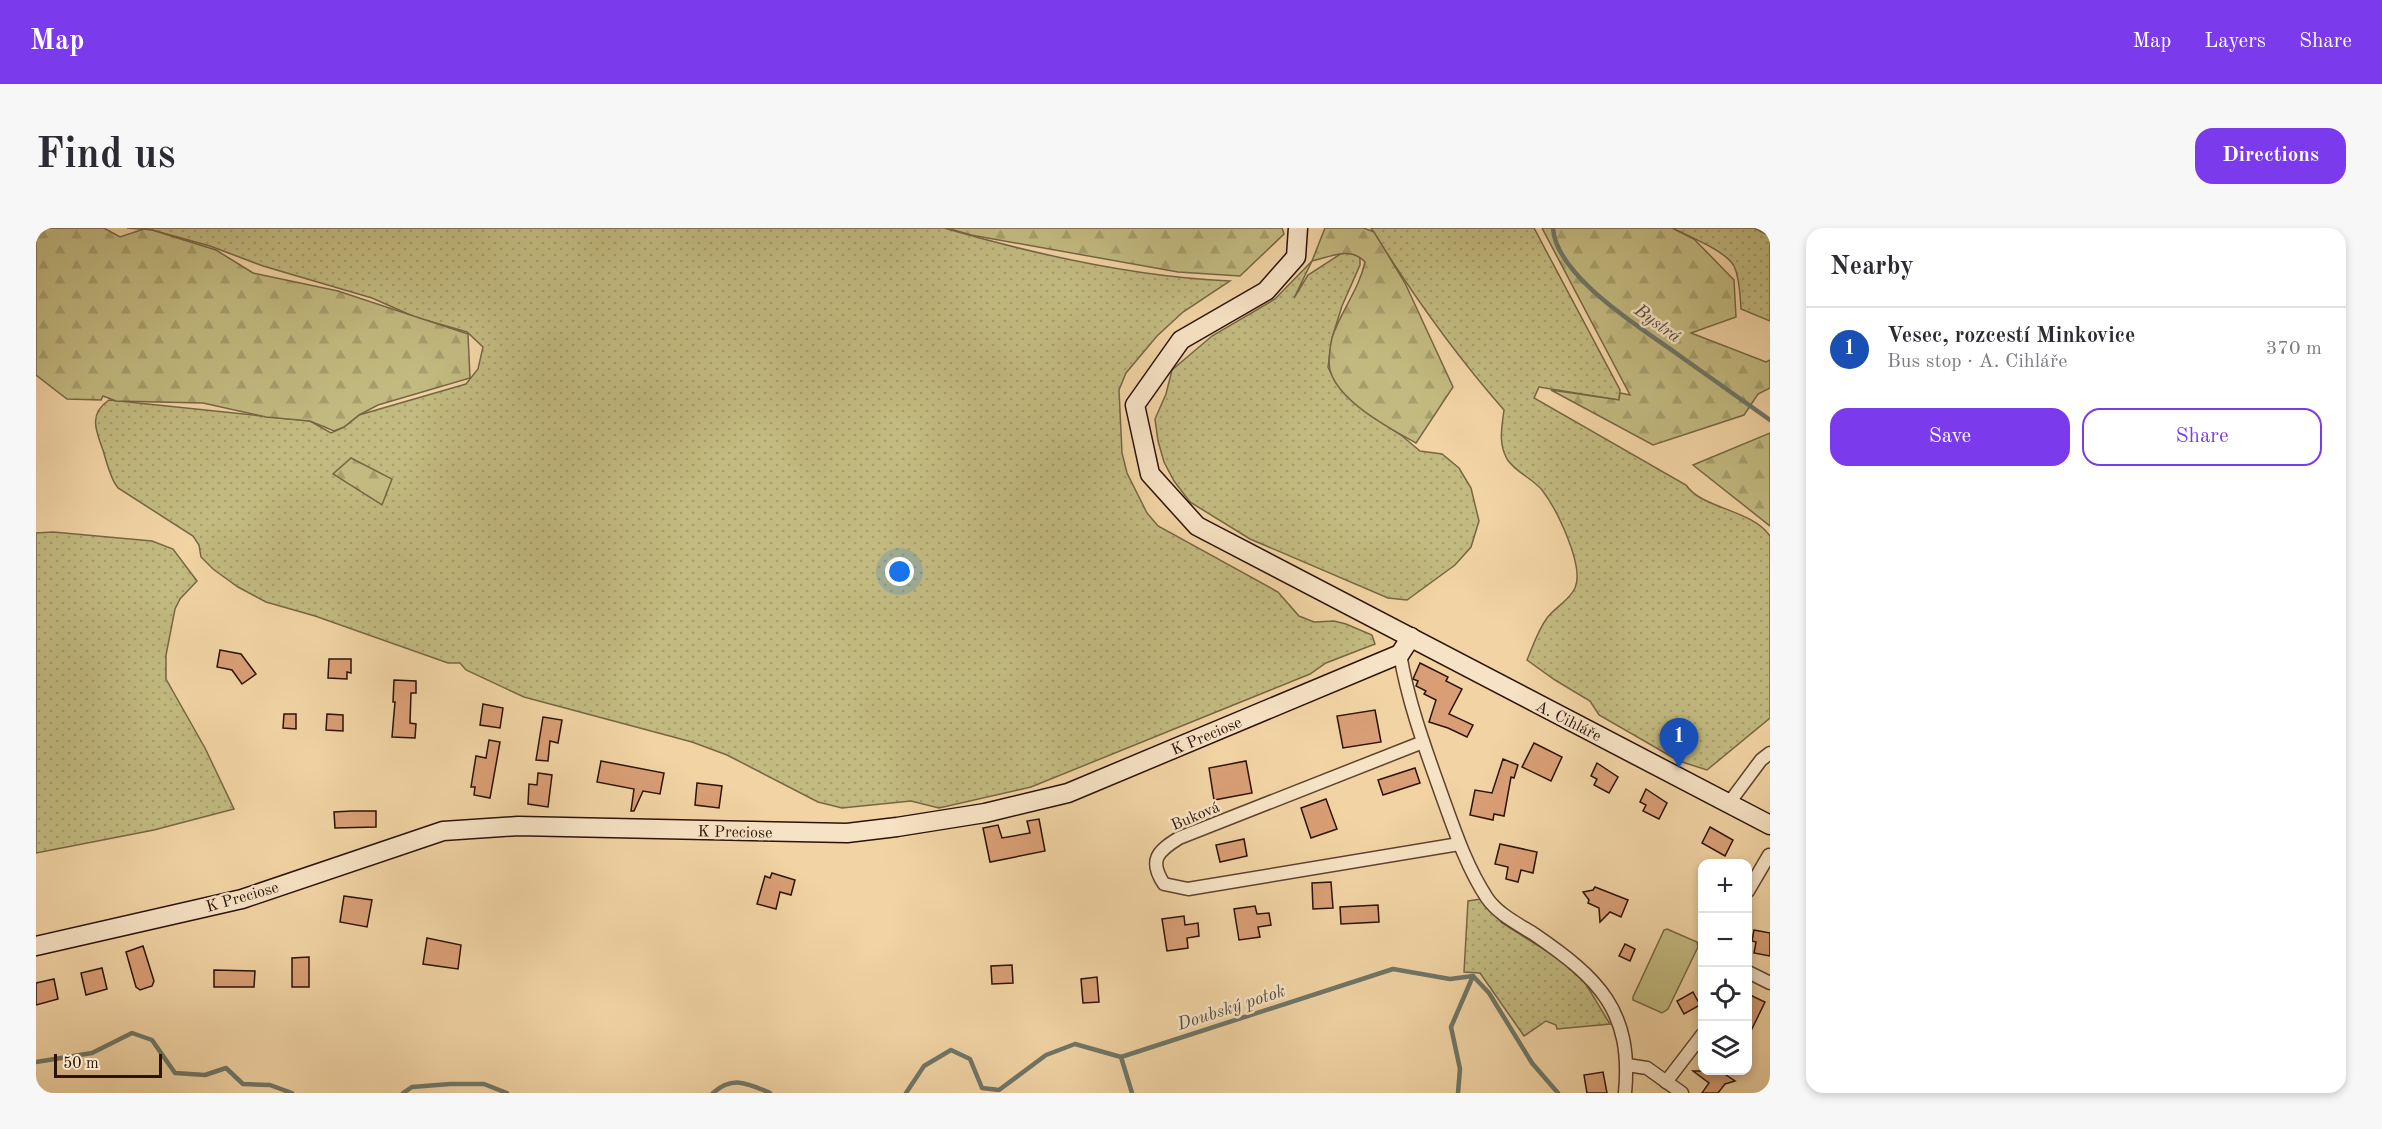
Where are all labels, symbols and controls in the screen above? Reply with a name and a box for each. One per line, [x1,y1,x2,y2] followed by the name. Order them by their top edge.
[30,28,84,56] text: Map
[2132,31,2171,52] text: Map
[2204,31,2266,52] text: Layers
[2299,31,2352,52] text: Share
[2195,128,2346,184] button: Directions
[36,135,175,177] text: Find us
[1830,254,1914,280] text: Nearby
[1630,301,1684,347] water label: Bystrá
[1887,325,2135,347] text: Vesec, rozcestí Minkovice
[1844,339,1855,359] text: 1
[2266,339,2322,359] text: 370 m
[1887,352,2067,372] text: Bus stop · A. Cihláře
[1830,408,2070,466] button: Save
[2082,408,2322,466] button: Share
[885,557,914,586] your location
[1533,699,1603,745] street label: A. Cihláře
[1169,715,1244,759] street label: K Preciose
[1660,718,1698,768] pin: 1
[1169,799,1222,834] street label: Buková
[697,824,773,842] street label: K Preciose
[1698,859,1752,1075] map controls
[1698,859,1752,913] button: +
[204,880,281,916] street label: K Preciose
[1698,913,1752,967] button: −
[1698,967,1752,1021] button: locate
[1174,982,1288,1034] water label: Doubský potok
[1698,1021,1752,1075] button: layers
[54,1051,162,1078] scale bar
[63,1056,99,1072] text: 50 m

